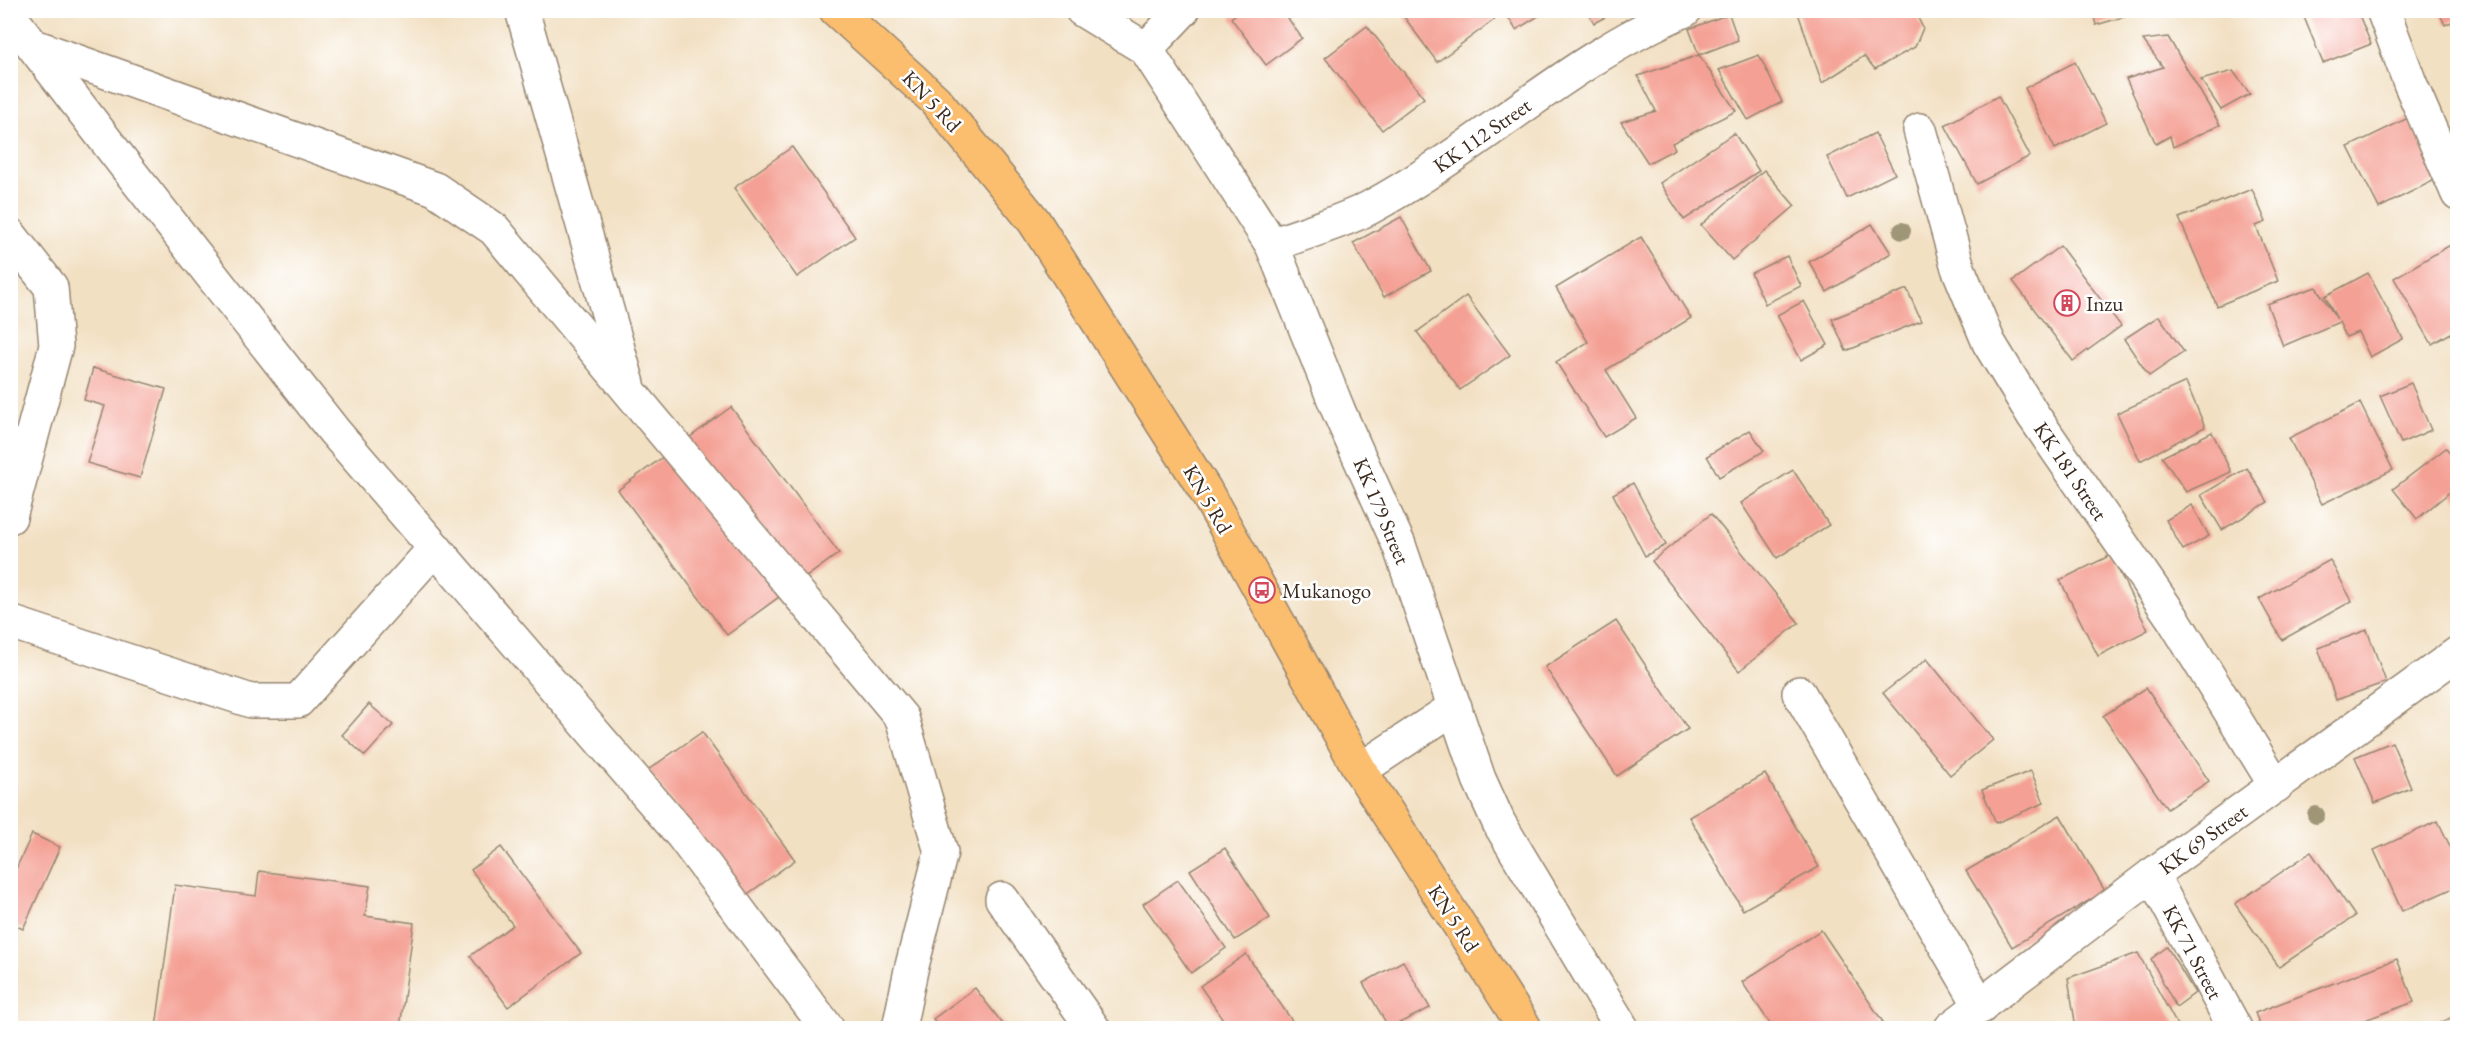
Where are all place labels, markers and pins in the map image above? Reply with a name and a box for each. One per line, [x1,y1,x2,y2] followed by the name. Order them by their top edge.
[2052,288,2082,318] building icon: Inzu
[2086,290,2123,317] place label: Inzu
[1247,575,1277,605] bus stop icon: Mukanogo
[1282,577,1371,604] place label: Mukanogo

